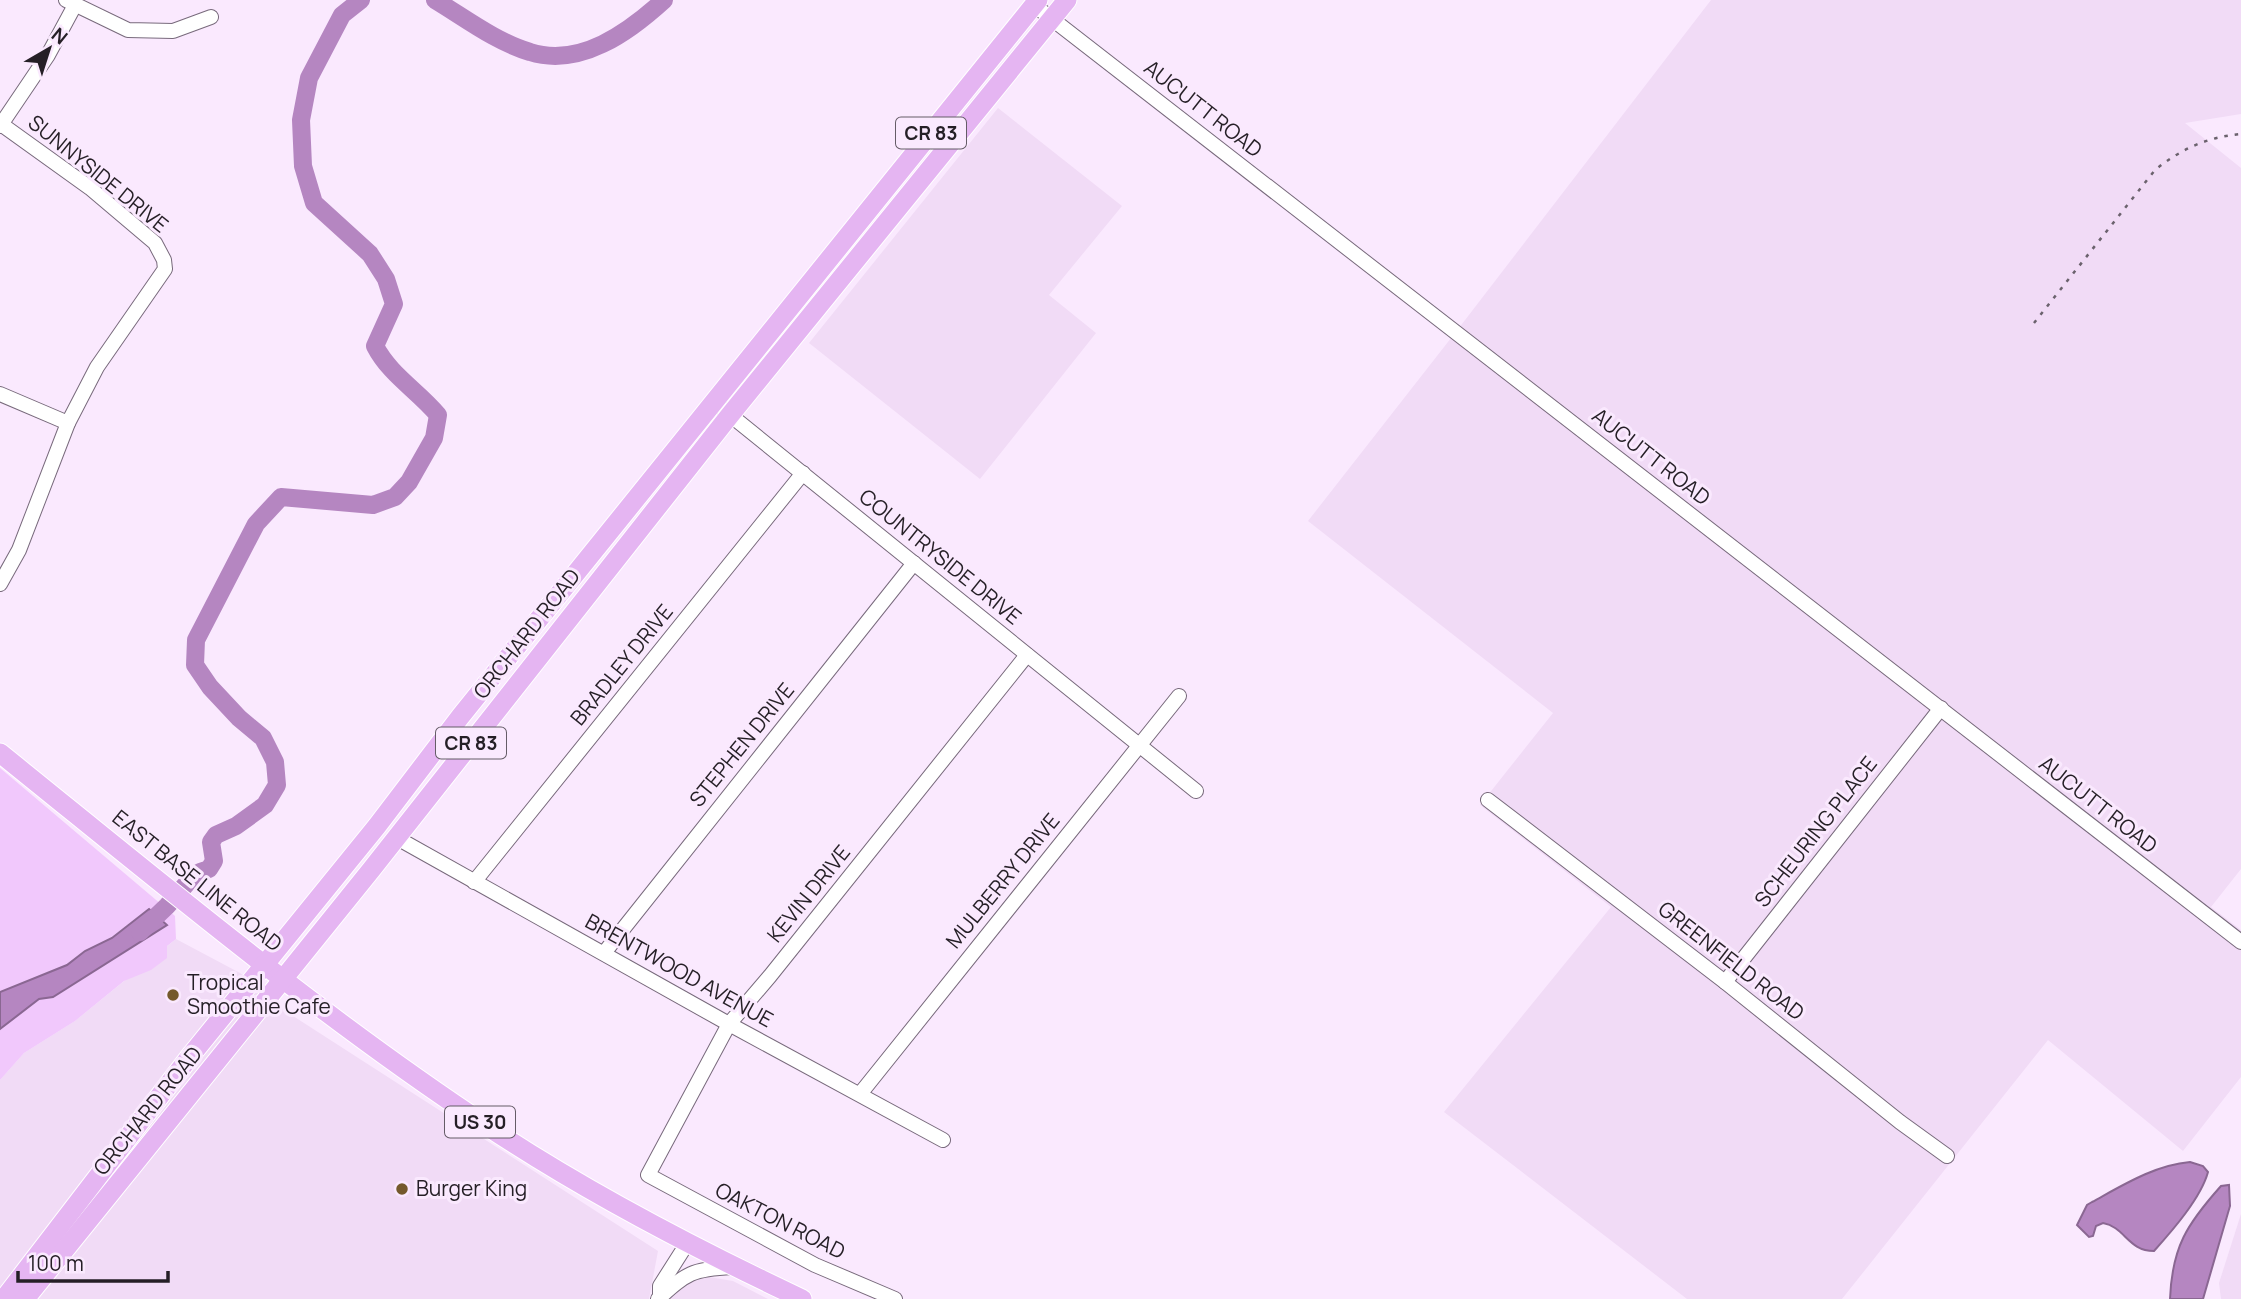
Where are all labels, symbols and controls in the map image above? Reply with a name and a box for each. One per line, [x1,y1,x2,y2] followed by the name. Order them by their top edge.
[14,14,84,84] north arrow
[46,21,73,50] text: N
[1139,53,1268,163] street label: AUCUTT ROAD
[23,108,174,238] street label: SUNNYSIDE DRIVE
[896,118,966,148] road number: CR 83
[1587,401,1716,511] street label: AUCUTT ROAD
[854,482,1028,630] street label: COUNTRYSIDE DRIVE
[467,563,586,704] street label: ORCHARD ROAD
[564,598,679,731] street label: BRADLEY DRIVE
[683,677,800,812] street label: STEPHEN DRIVE
[436,728,506,758] road number: CR 83
[2034,749,2163,859] street label: AUCUTT ROAD
[1748,750,1883,912] street label: SCHEURING PLACE
[107,803,288,957] street label: EAST BASE LINE ROAD
[939,807,1065,954] street label: MULBERRY DRIVE
[760,839,856,948] street label: KEVIN DRIVE
[1653,894,1810,1026] street label: GREENFIELD ROAD
[581,907,778,1033] street label: BRENTWOOD AVENUE
[187,968,331,1020] place label: Tropical Smoothie Cafe
[165,987,181,1003] marker: Tropical Smoothie Cafe
[87,1040,208,1181] street label: ORCHARD ROAD
[445,1106,515,1138] road number: US 30
[416,1174,527,1202] place label: Burger King
[711,1175,850,1265] street label: OAKTON ROAD
[394,1181,410,1197] marker: Burger King
[18,1240,168,1284] scale bar
[28,1249,84,1277] text: 100 m

